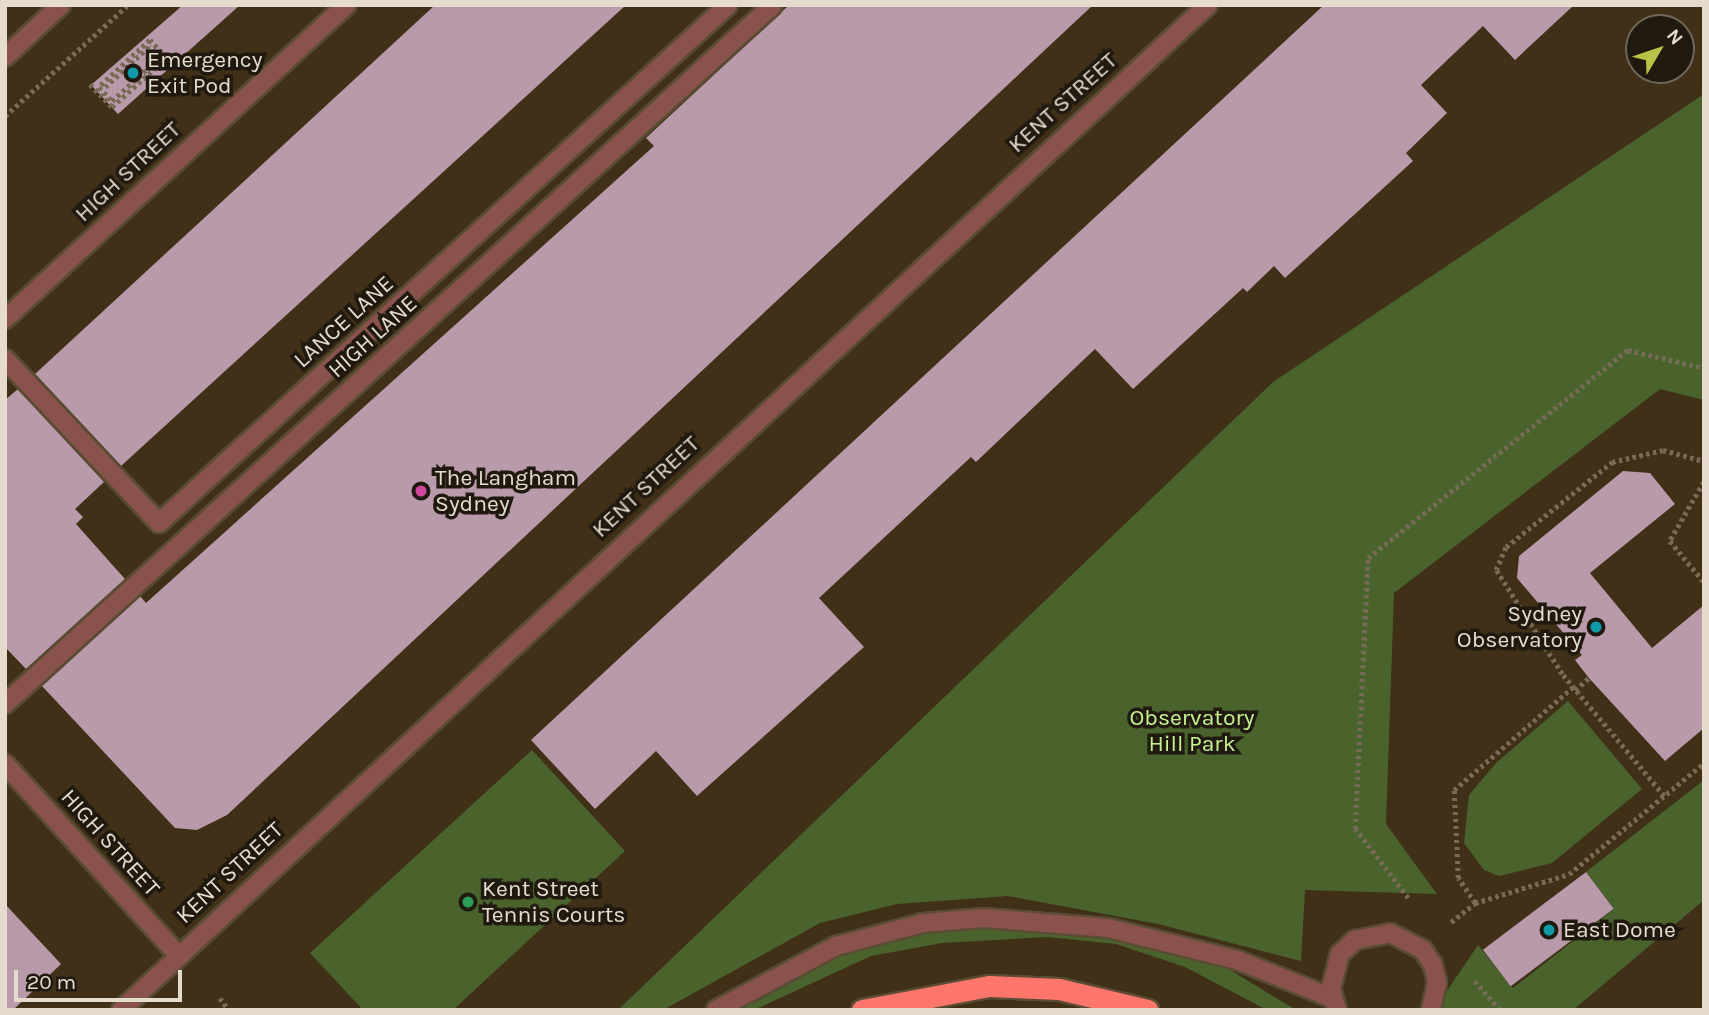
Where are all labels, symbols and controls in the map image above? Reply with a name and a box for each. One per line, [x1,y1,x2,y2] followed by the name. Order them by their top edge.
[1625,14,1695,84] north arrow
[1662,25,1688,49] text: N
[147,46,262,100] place label: Emergency Exit Pod
[1003,47,1123,159] street label: KENT STREET
[125,65,141,81] marker: Emergency Exit Pod
[69,116,187,228] street label: HIGH STREET
[288,270,400,374] street label: LANCE LANE
[323,290,423,384] street label: HIGH LANE
[587,430,705,544] street label: KENT STREET
[435,464,576,518] place label: The Langham Sydney
[413,483,429,499] marker: The Langham Sydney
[1457,600,1582,654] place label: Sydney Observatory
[1588,619,1604,635] marker: Sydney Observatory
[1129,704,1255,758] park label: Observatory Hill Park
[55,784,165,902] street label: HIGH STREET
[171,816,289,930] street label: KENT STREET
[482,875,625,929] place label: Kent Street Tennis Courts
[460,894,476,910] marker: Kent Street Tennis Courts
[1563,916,1676,944] place label: East Dome
[1541,922,1557,938] marker: East Dome
[18,956,186,1000] scale bar
[27,970,76,994] text: 20 m

